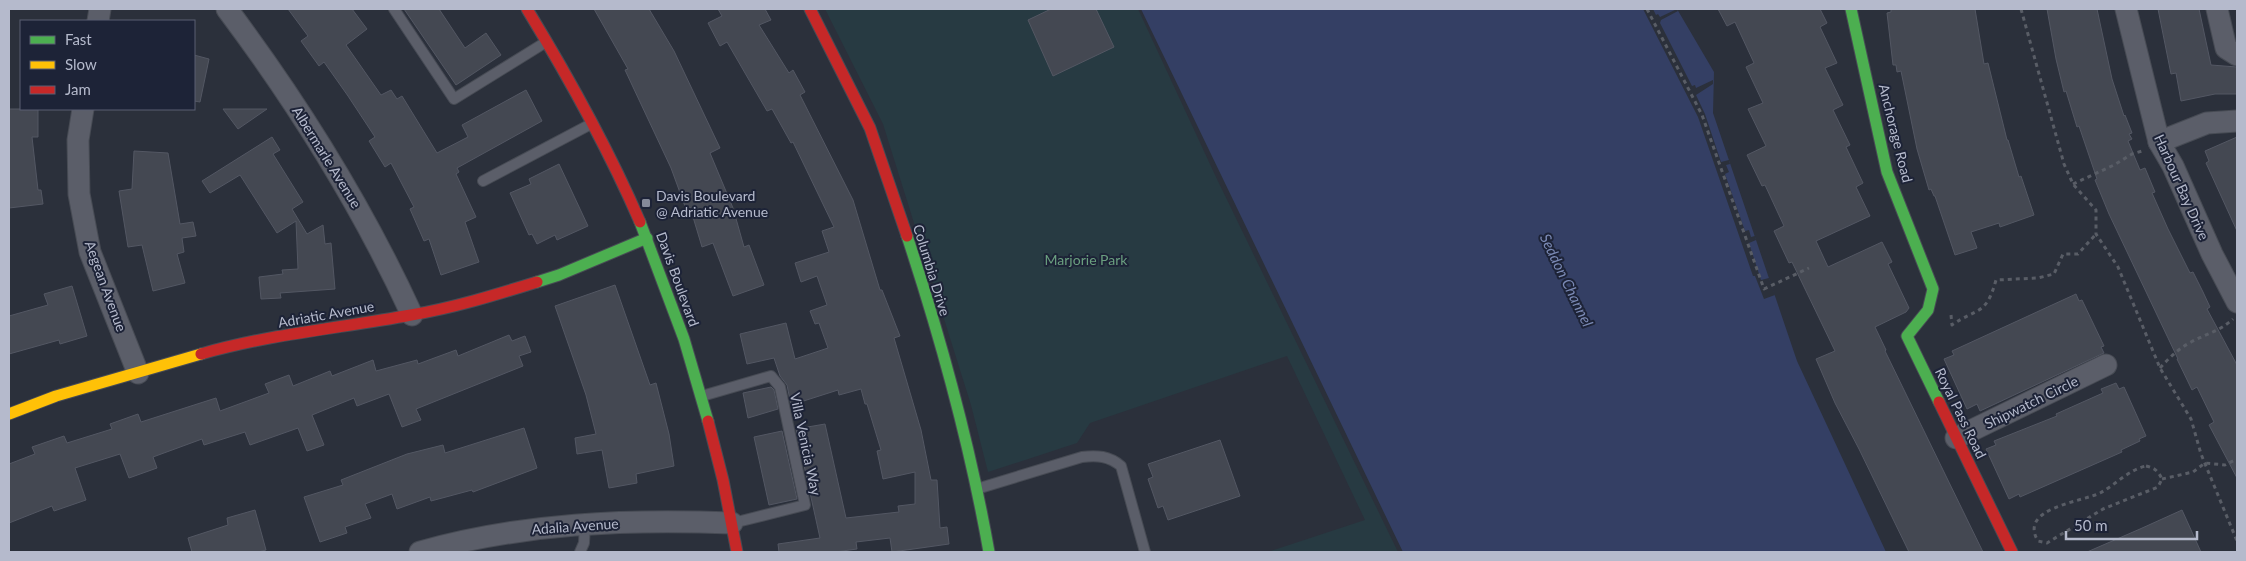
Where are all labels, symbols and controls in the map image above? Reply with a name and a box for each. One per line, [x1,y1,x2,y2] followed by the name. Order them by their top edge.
[20,20,195,110] legend
[65,30,92,48] text: Fast
[65,55,97,73] text: Slow
[65,80,91,98] text: Jam
[1876,82,1916,184] street label: Anchorage Road
[289,103,365,211] street label: Albermarle Avenue
[2151,131,2213,243] street label: Harbour Bay Drive
[656,187,768,220] place label: Davis Boulevard @ Adriatic Avenue
[640,197,652,209] marker: Davis Boulevard @ Adriatic Avenue
[910,222,954,318] street label: Columbia Drive
[653,229,703,329] street label: Davis Boulevard
[1537,231,1598,330] water label: Seddon Channel
[82,238,130,334] street label: Aegean Avenue
[1045,251,1128,268] park label: Marjorie Park
[277,297,375,331] street label: Adriatic Avenue
[1932,365,1990,461] street label: Royal Pass Road
[1981,372,2081,432] street label: Shipwatch Circle
[787,391,825,498] street label: Villa Venicia Way
[2066,508,2197,540] scale bar
[531,514,619,538] street label: Adalia Avenue
[2074,516,2108,534] text: 50 m

